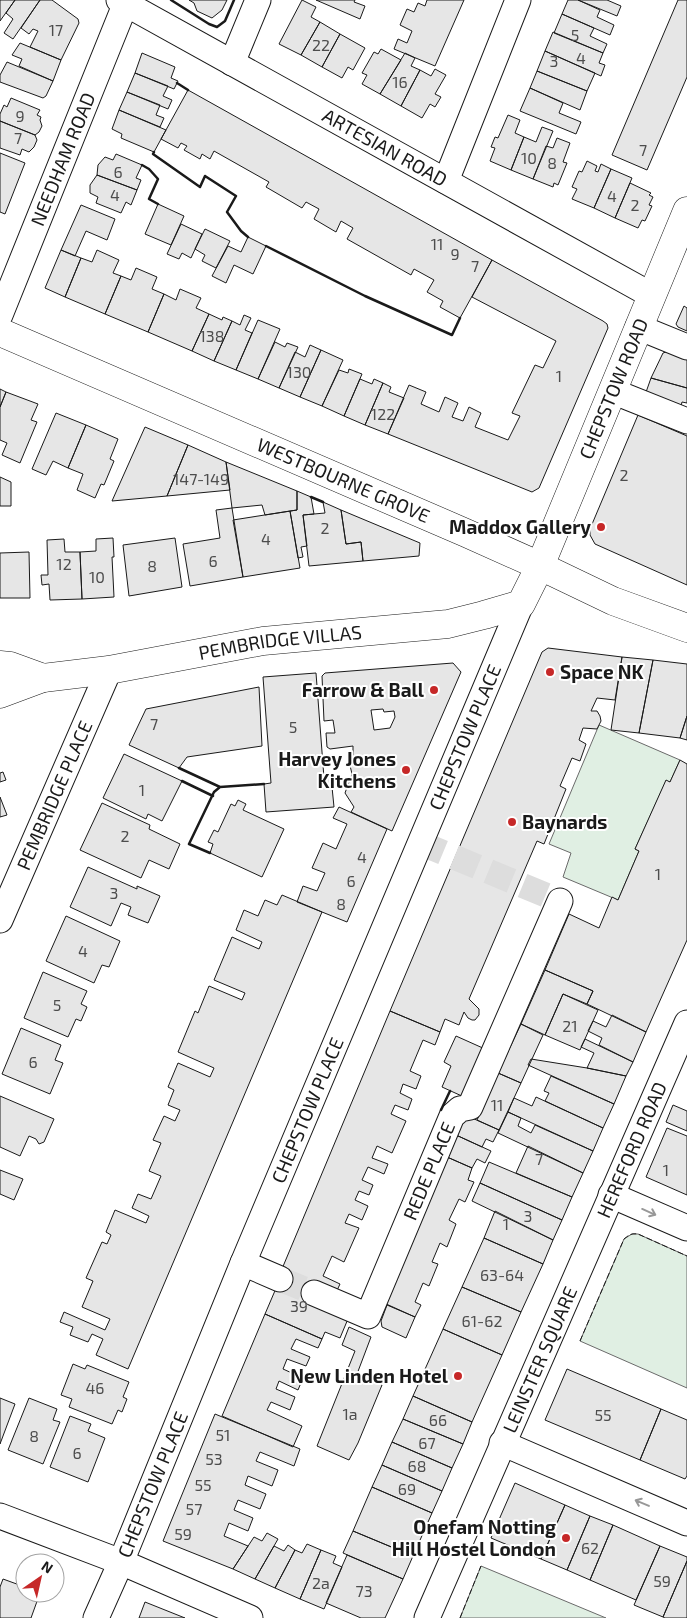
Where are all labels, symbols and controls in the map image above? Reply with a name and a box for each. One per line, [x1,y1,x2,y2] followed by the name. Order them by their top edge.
[49,20,63,39] house number: 17
[571,25,579,44] house number: 5
[312,35,330,54] house number: 22
[576,48,586,67] house number: 4
[550,51,558,70] house number: 3
[392,72,408,91] house number: 16
[25,89,100,229] street label: NEEDHAM ROAD
[319,103,451,191] street label: ARTESIAN ROAD
[15,106,25,125] house number: 9
[14,128,22,147] house number: 7
[639,140,647,159] house number: 7
[521,148,537,167] house number: 10
[547,153,557,172] house number: 8
[113,162,123,181] house number: 6
[110,185,120,204] house number: 4
[607,186,617,205] house number: 4
[631,195,640,214] house number: 2
[431,234,443,253] house number: 11
[450,244,460,263] house number: 9
[471,256,479,275] house number: 7
[574,315,652,462] street label: CHEPSTOW ROAD
[200,326,224,345] house number: 138
[287,362,311,381] house number: 130
[556,366,562,385] house number: 1
[371,404,395,423] house number: 122
[254,432,434,527] street label: WESTBOURNE GROVE
[620,465,629,484] house number: 2
[173,469,229,488] house number: 147-149
[449,515,591,539] place label: Maddox Gallery
[321,518,330,537] house number: 2
[595,521,607,533] marker: Maddox Gallery
[261,529,271,548] house number: 4
[208,551,218,570] house number: 6
[56,554,72,573] house number: 12
[147,556,157,575] house number: 8
[89,567,105,586] house number: 10
[197,620,363,664] street label: PEMBRIDGE VILLAS
[560,660,644,683] place label: Space NK
[424,661,505,813] street label: CHEPSTOW PLACE
[544,666,556,678] marker: Space NK
[302,678,425,701] place label: Farrow & Ball
[428,684,440,696] marker: Farrow & Ball
[150,714,158,733] house number: 7
[11,717,97,873] street label: PEMBRIDGE PLACE
[289,717,297,736] house number: 5
[278,747,396,792] place label: Harvey Jones Kitchens
[400,764,412,776] marker: Harvey Jones Kitchens
[139,780,145,799] house number: 1
[522,810,607,834] place label: Baynards
[506,816,518,828] marker: Baynards
[121,826,130,845] house number: 2
[357,847,367,866] house number: 4
[655,864,661,883] house number: 1
[346,871,356,890] house number: 6
[110,883,118,902] house number: 3
[336,894,346,913] house number: 8
[78,941,88,960] house number: 4
[53,995,61,1014] house number: 5
[562,1016,578,1035] house number: 21
[266,1034,348,1186] street label: CHEPSTOW PLACE
[28,1052,38,1071] house number: 6
[591,1078,671,1221] street label: HEREFORD ROAD
[491,1095,503,1114] house number: 11
[398,1118,459,1223] street label: REDE PLACE
[535,1149,543,1168] house number: 7
[663,1160,669,1179] house number: 1
[524,1206,532,1225] house number: 3
[641,1207,656,1217] one-way arrow
[503,1214,509,1233] house number: 1
[480,1265,524,1284] house number: 63-64
[497,1283,582,1436] street label: LEINSTER SQUARE
[290,1296,308,1315] house number: 39
[462,1311,502,1330] house number: 61-62
[290,1364,449,1387] place label: New Linden Hotel
[452,1370,464,1382] marker: New Linden Hotel
[86,1378,105,1397] house number: 46
[342,1404,358,1423] house number: 1a
[594,1405,612,1424] house number: 55
[112,1408,192,1561] street label: CHEPSTOW PLACE
[429,1410,447,1429] house number: 66
[216,1425,230,1444] house number: 51
[29,1426,39,1445] house number: 8
[418,1433,436,1452] house number: 67
[72,1443,82,1462] house number: 6
[205,1449,223,1468] house number: 53
[408,1456,426,1475] house number: 68
[194,1475,212,1494] house number: 55
[398,1479,416,1498] house number: 69
[635,1498,650,1508] one-way arrow
[186,1499,202,1518] house number: 57
[392,1515,556,1560] place label: Onefam Notting Hill Hostel London
[174,1524,192,1543] house number: 59
[560,1532,572,1544] marker: Onefam Notting Hill Hostel London
[581,1538,599,1557] house number: 62
[15,1553,65,1603] north arrow
[39,1557,56,1577] text: N
[653,1571,671,1590] house number: 59
[312,1573,330,1592] house number: 2a
[355,1581,373,1600] house number: 73

